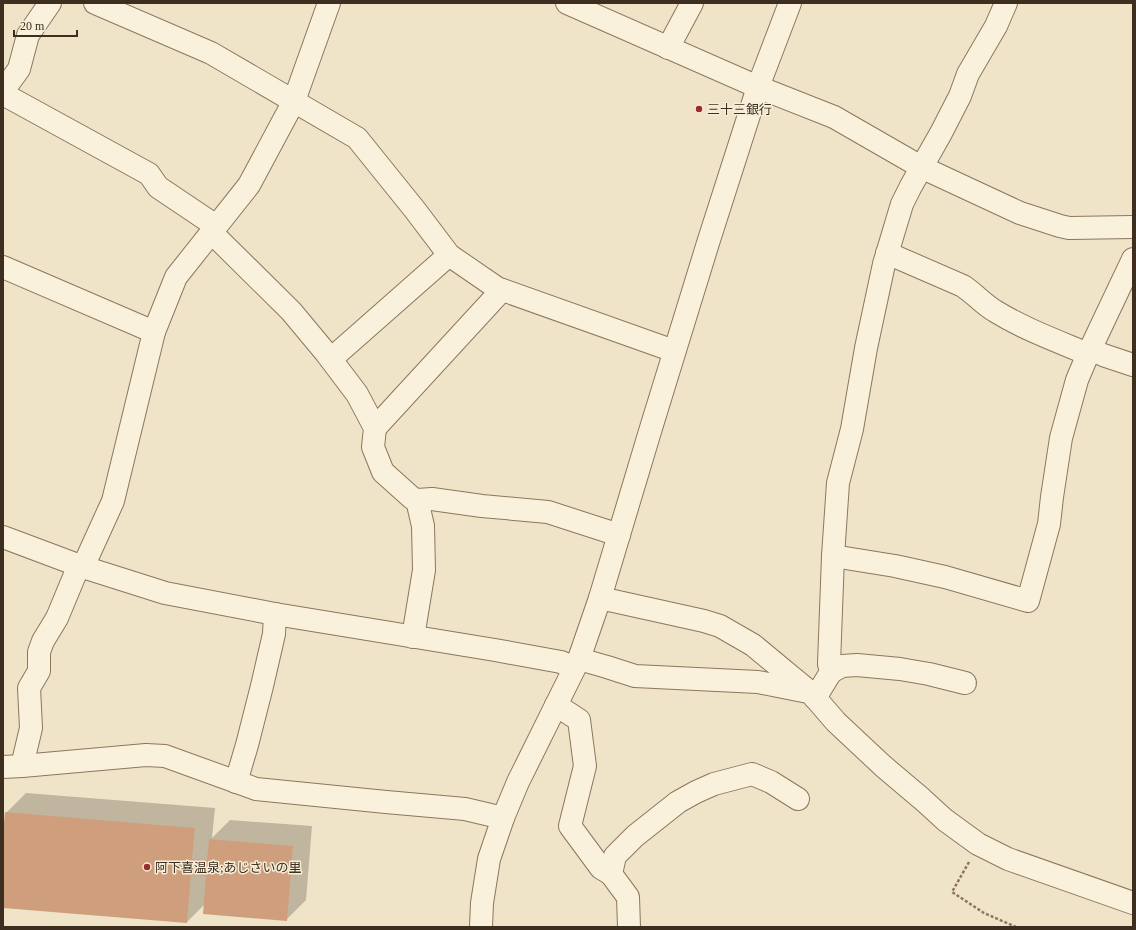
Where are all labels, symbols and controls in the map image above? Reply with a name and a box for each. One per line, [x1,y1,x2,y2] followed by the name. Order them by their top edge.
[14,12,77,38] scale bar
[20,19,45,33] text: 20 m
[707,102,772,117] place label: 三十三銀行
[694,104,704,114] marker: 三十三銀行
[155,860,302,875] place label: 阿下喜温泉;あじさいの里
[142,862,152,872] marker: 阿下喜温泉;あじさいの里

